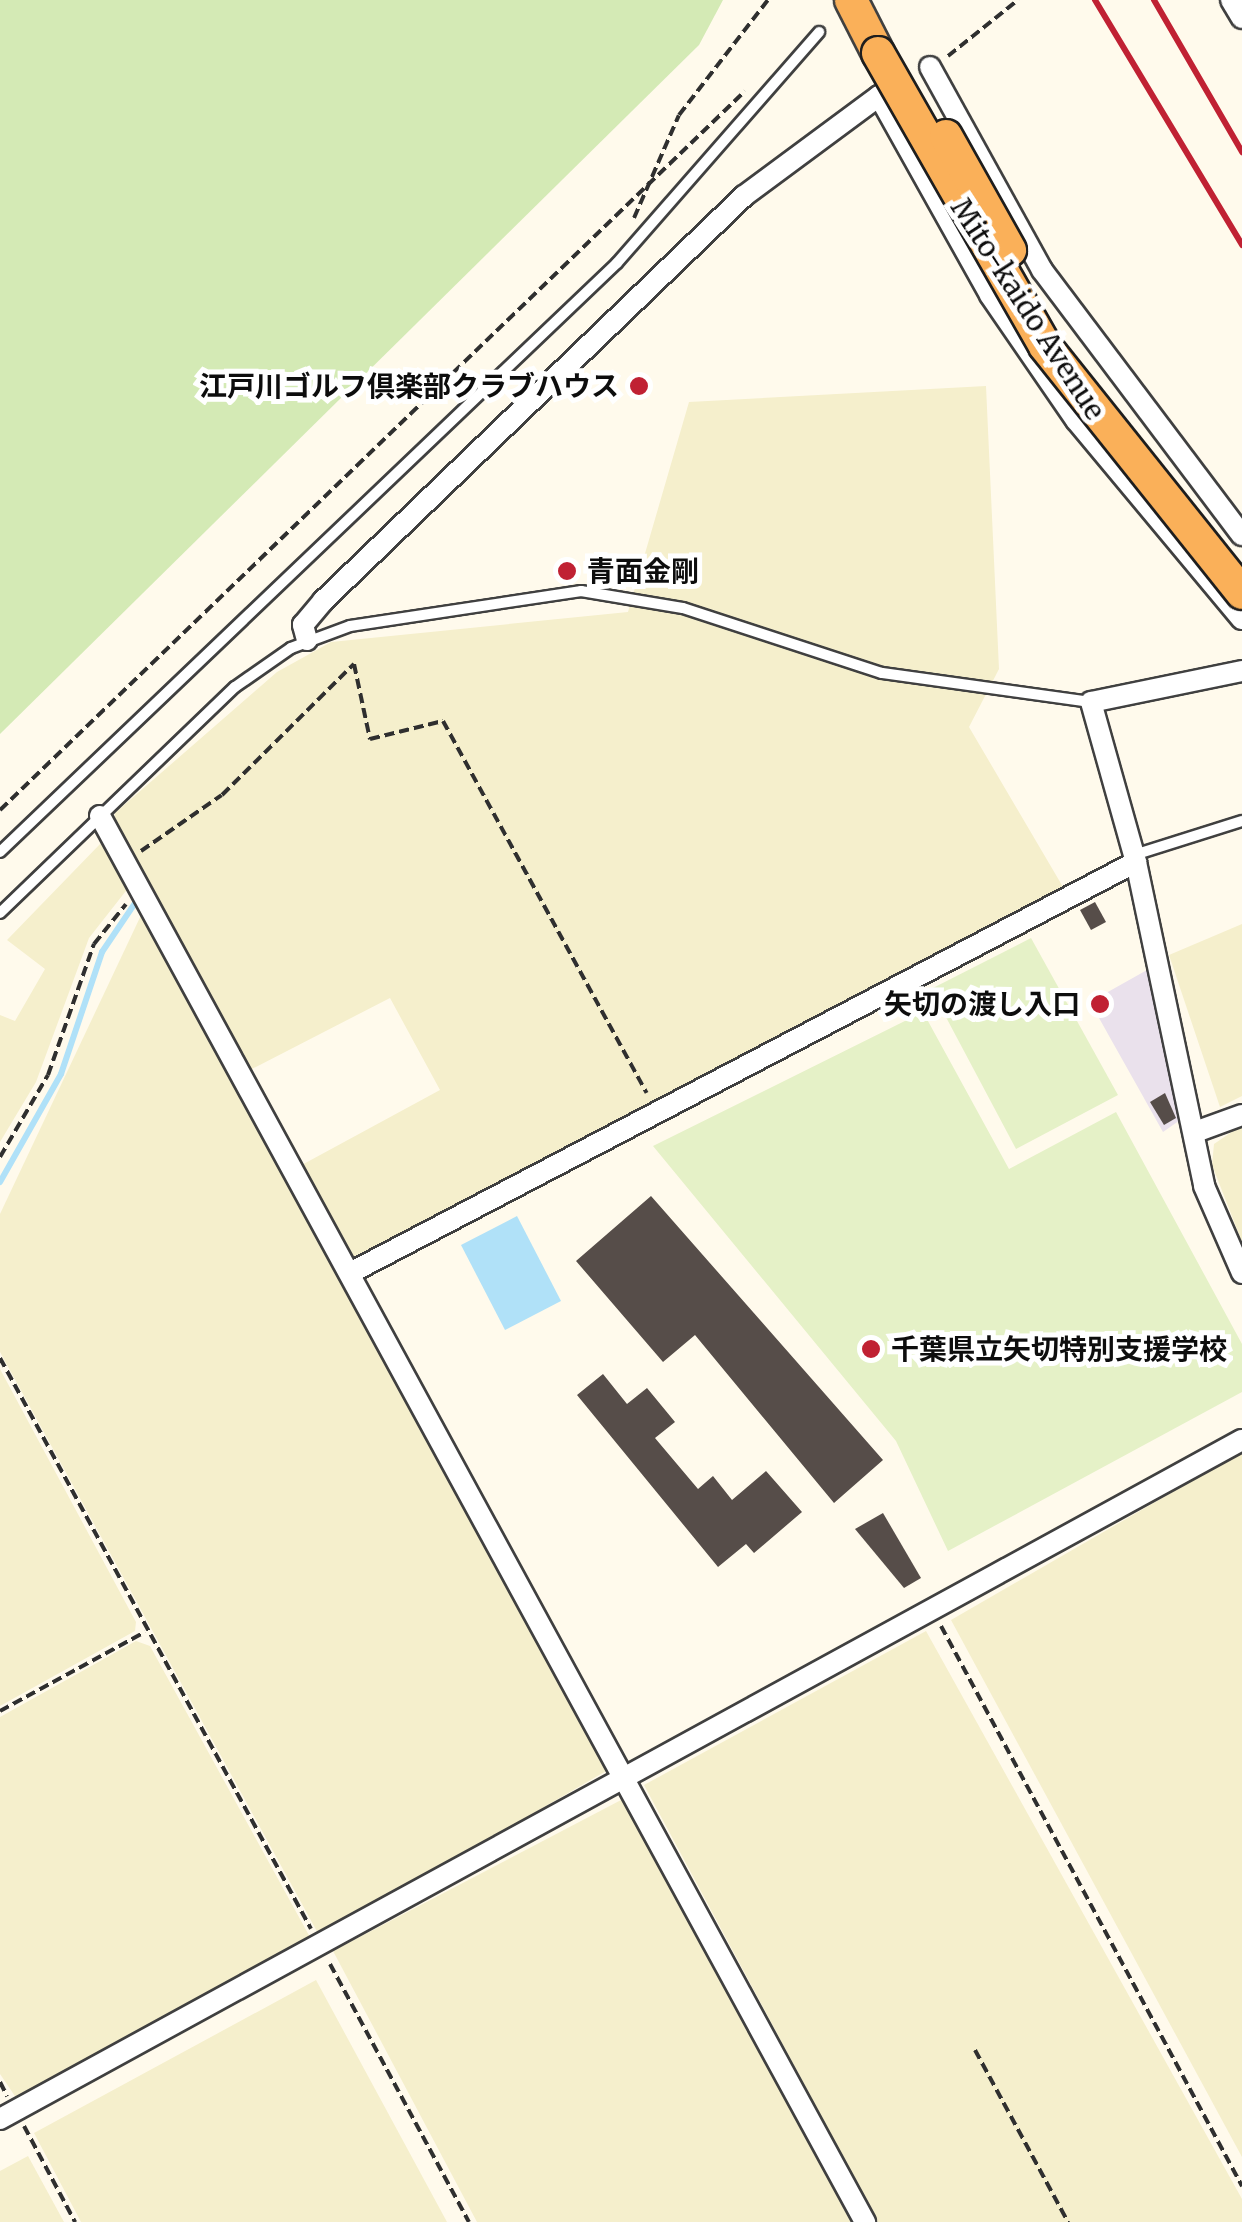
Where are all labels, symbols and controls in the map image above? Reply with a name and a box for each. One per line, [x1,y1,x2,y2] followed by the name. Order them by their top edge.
[944,192,1112,426] street label: Mito-kaido Avenue
[199,369,619,403] place label: 江戸川ゴルフ倶楽部クラブハウス
[628,375,650,397] marker: 江戸川ゴルフ倶楽部クラブハウス
[587,554,699,588] place label: 青面金剛
[556,560,578,582] marker: 青面金剛
[884,987,1080,1021] place label: 矢切の渡し入口
[1089,993,1111,1015] marker: 矢切の渡し入口
[891,1332,1227,1366] place label: 千葉県立矢切特別支援学校
[860,1338,882,1360] marker: 千葉県立矢切特別支援学校

